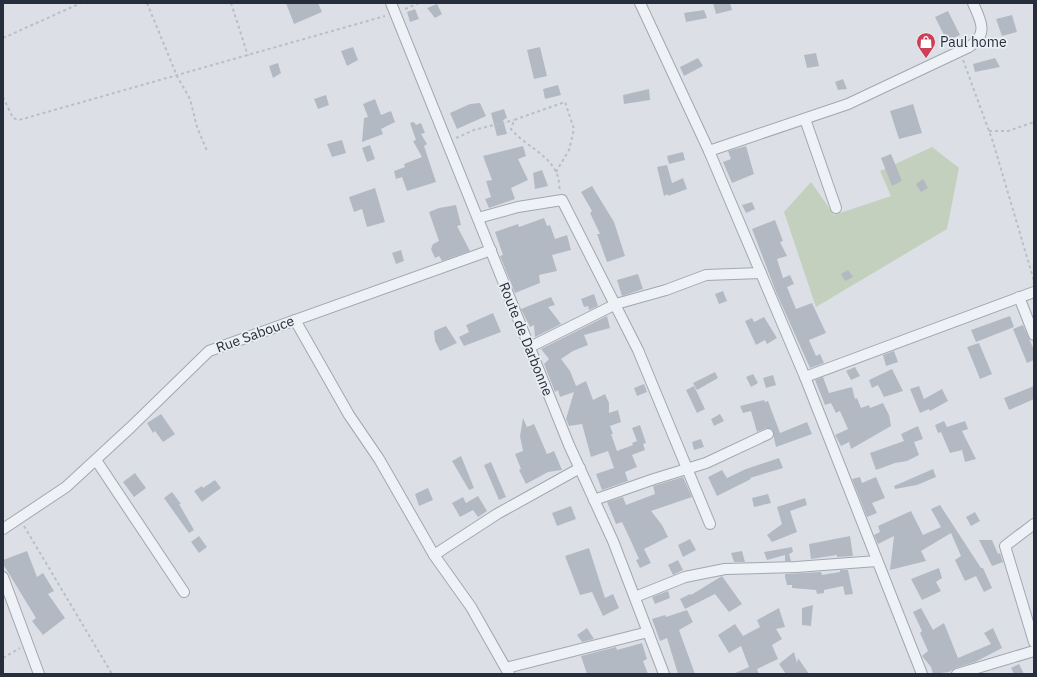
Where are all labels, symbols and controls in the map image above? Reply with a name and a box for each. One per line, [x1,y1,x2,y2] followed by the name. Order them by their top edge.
[915,31,937,59] shop icon: Paul home
[940,33,1007,51] place label: Paul home
[495,280,557,399] street label: Route de Darbonne
[213,311,297,356] street label: Rue Sabouce

